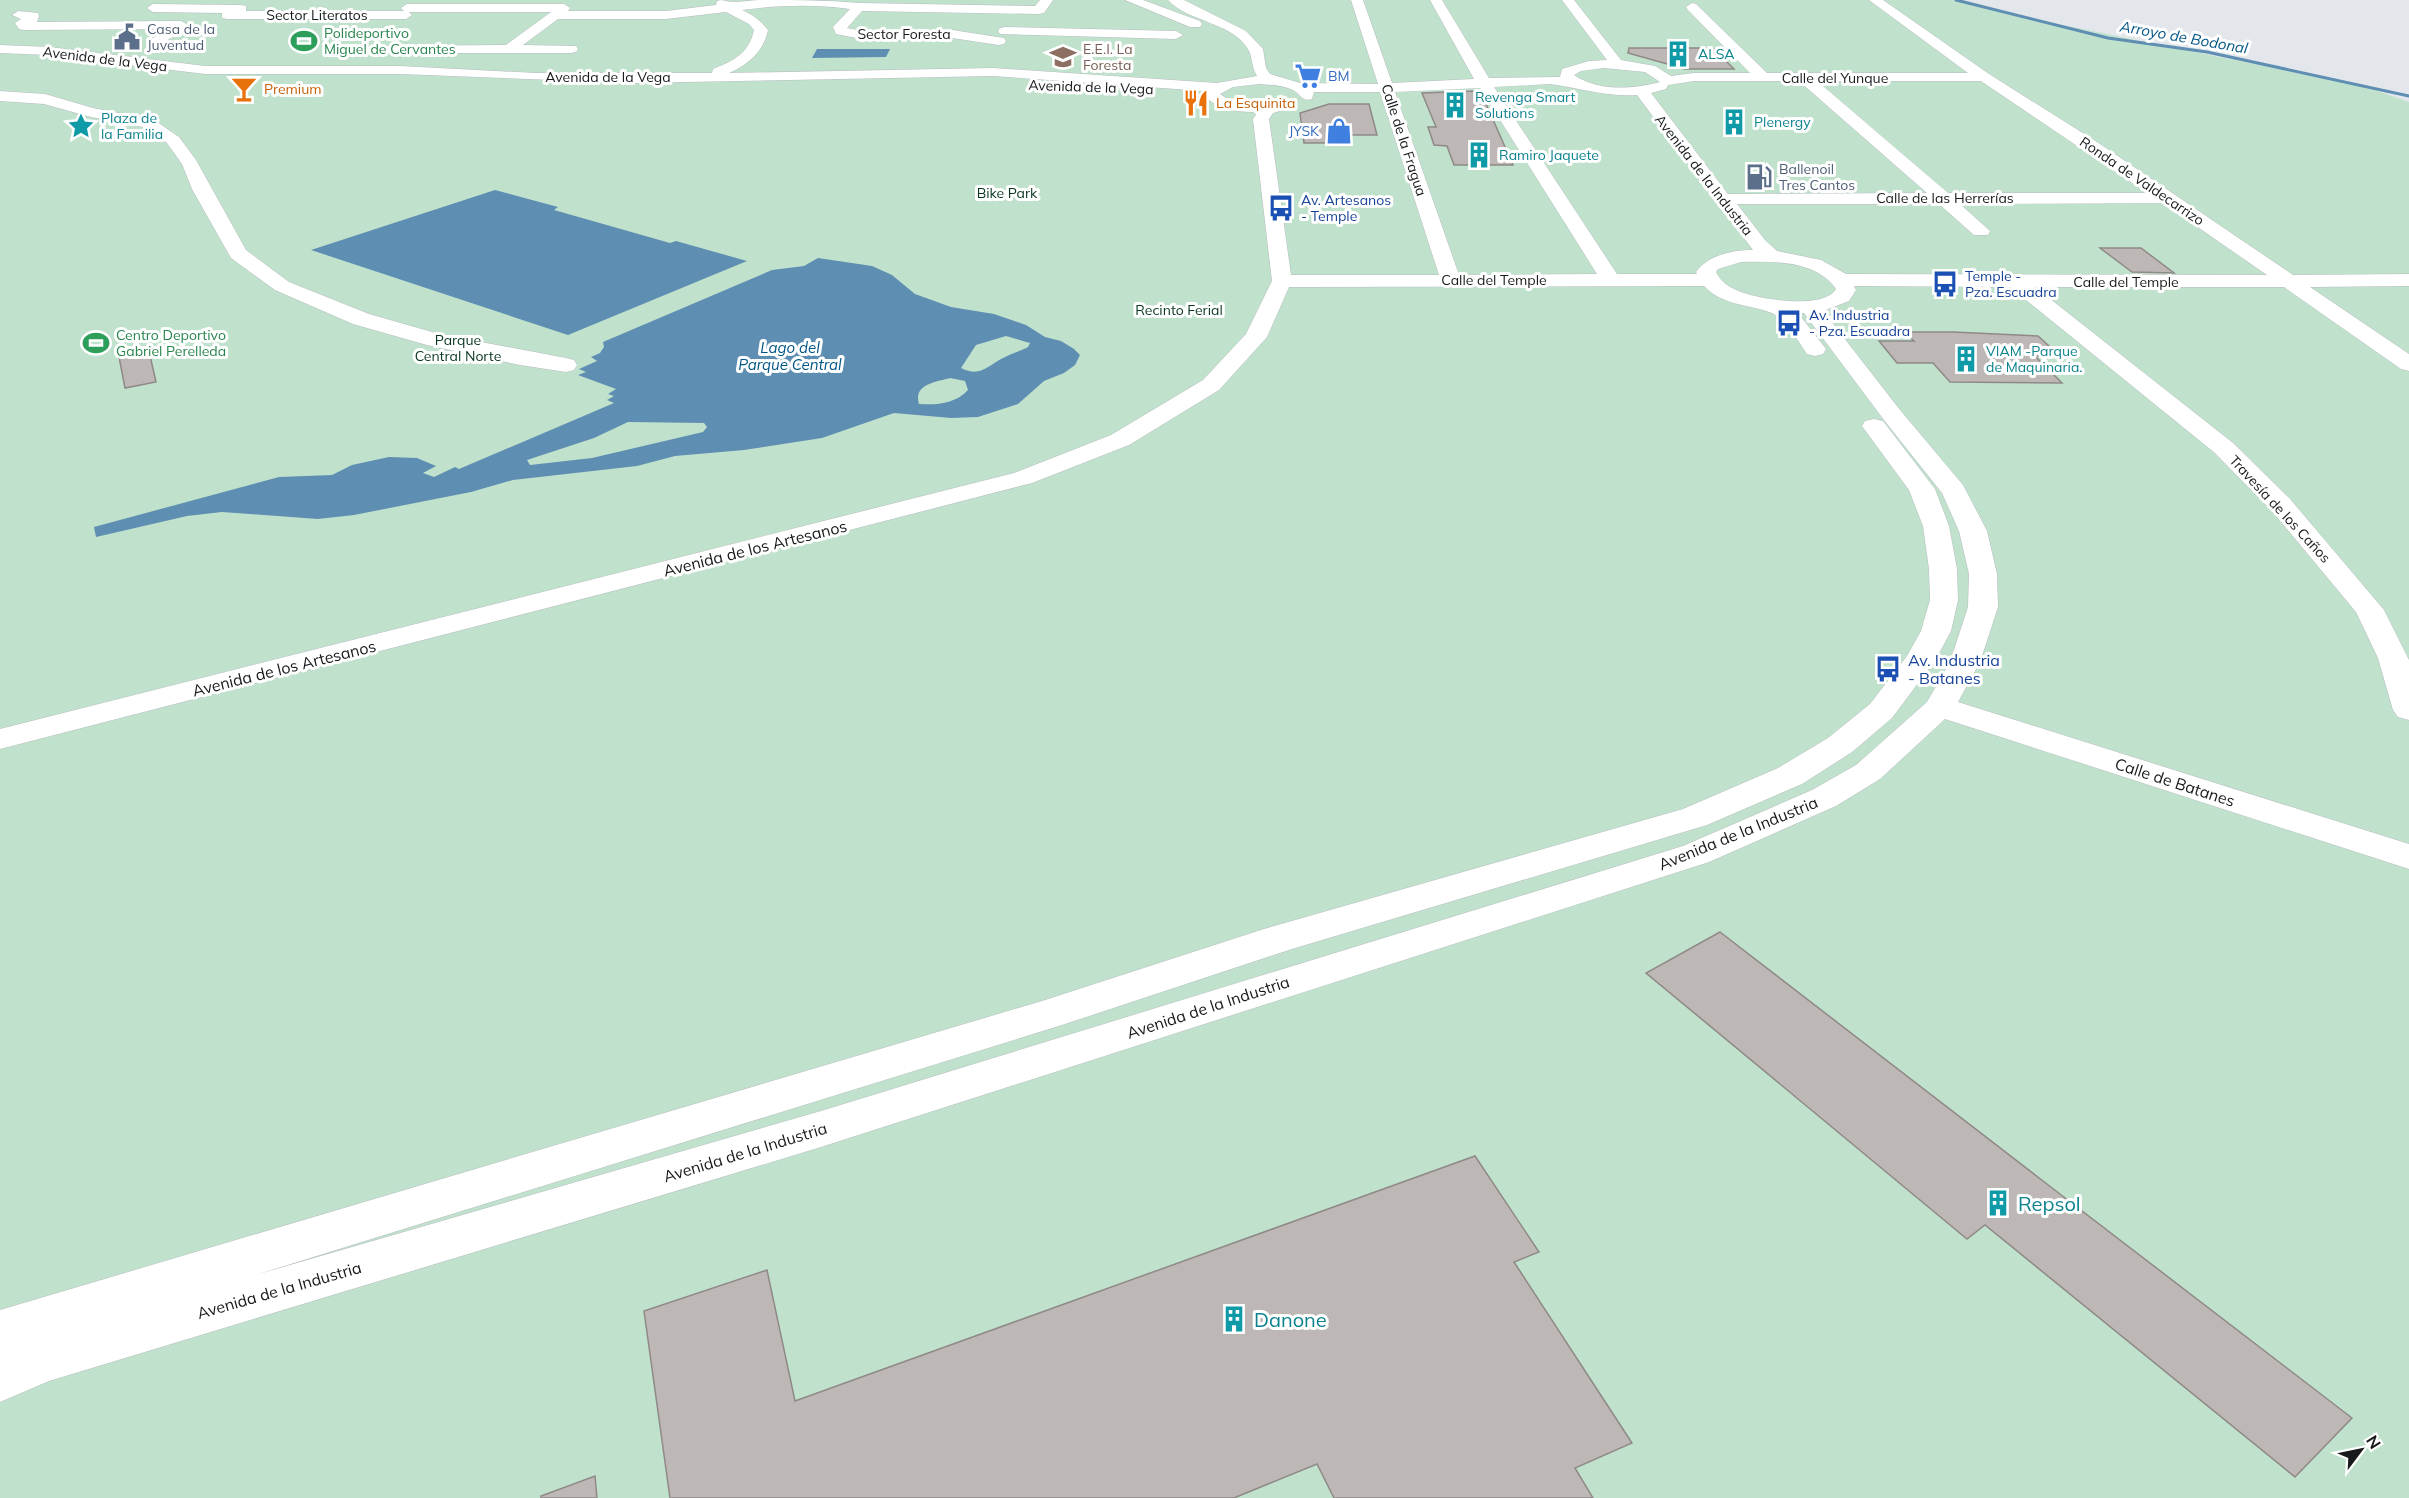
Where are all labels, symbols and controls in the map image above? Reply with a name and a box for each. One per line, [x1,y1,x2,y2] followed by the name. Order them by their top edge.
[266,6,368,24] street label: Sector Literatos
[2118,16,2250,58] water label: Arroyo de Bodonal
[147,20,215,54] place label: Casa de la Juventud
[112,22,142,52] public building icon: Casa de la Juventud
[324,24,456,58] place label: Polideportivo Miguel de Cervantes
[857,25,951,43] street label: Sector Foresta
[289,26,319,56] sports icon: Polideportivo Miguel de Cervantes
[1663,39,1693,69] building icon: ALSA
[1083,40,1133,74] place label: E.E.I. La Foresta
[42,42,168,76] street label: Avenida de la Vega
[1048,42,1078,72] school or university icon: E.E.I. La Foresta
[1698,45,1735,63] place label: ALSA
[1293,61,1323,91] supermarket icon: BM
[1328,67,1350,85] place label: BM
[545,68,671,86] street label: Avenida de la Vega
[1782,69,1888,87] street label: Calle del Yunque
[229,74,259,104] bar icon: Premium
[1028,76,1154,98] street label: Avenida de la Vega
[264,80,322,98] place label: Premium
[1377,82,1431,198] street label: Calle de la Fragua
[1181,88,1211,118] restaurant icon: La Esquinita
[1475,88,1576,122] place label: Revenga Smart Solutions
[1440,90,1470,120] building icon: Revenga Smart Solutions
[1216,94,1295,112] place label: La Esquinita
[1719,107,1749,137] building icon: Plenergy
[101,109,163,143] place label: Plaza de la Familia
[66,111,96,141] place icon: Plaza de la Familia
[1651,111,1757,239] street label: Avenida de la Industria
[1754,113,1811,131] place label: Plenergy
[1324,116,1354,146] shop icon: JYSK
[1289,122,1320,140] place label: JYSK
[2076,133,2208,229] street label: Ronda de Valdecarrizo
[1464,140,1494,170] building icon: Ramiro Jaquete
[1499,146,1599,164] place label: Ramiro Jaquete
[1779,160,1855,194] place label: Ballenoil Tres Cantos
[1744,162,1774,192] fuel station icon: Ballenoil Tres Cantos
[977,184,1038,202] park label: Bike Park
[1876,189,2014,207] street label: Calle de las Herrerías
[1301,191,1391,225] place label: Av. Artesanos - Temple
[1266,193,1296,223] bus stop icon: Av. Artesanos - Temple
[1965,267,2057,301] place label: Temple - Pza. Escuadra
[1930,269,1960,299] bus stop icon: Temple - Pza. Escuadra
[1441,271,1547,289] street label: Calle del Temple
[2073,273,2179,291] street label: Calle del Temple
[1135,301,1223,319] park label: Recinto Ferial
[1809,306,1910,340] place label: Av. Industria - Pza. Escuadra
[1774,308,1804,338] bus stop icon: Av. Industria - Pza. Escuadra
[116,326,226,360] place label: Centro Deportivo Gabriel Perelleda
[81,328,111,358] sports icon: Centro Deportivo Gabriel Perelleda
[415,331,501,365] park label: Parque Central Norte
[738,338,842,374] water label: Lago del Parque Central
[1986,342,2083,376] place label: VIAM -Parque de Maquinaria.
[1951,344,1981,374] building icon: VIAM -Parque de Maquinaria.
[2226,451,2335,567] street label: Travesía de los Caños
[661,515,849,581] street label: Avenida de los Artesanos
[190,635,378,701] street label: Avenida de los Artesanos
[1908,650,2000,688] place label: Av. Industria - Batanes
[1873,654,1903,684] bus stop icon: Av. Industria - Batanes
[2112,753,2238,811] street label: Calle de Batanes
[1655,792,1821,874] street label: Avenida de la Industria
[1124,971,1292,1043] street label: Avenida de la Industria
[661,1118,829,1186] street label: Avenida de la Industria
[1983,1188,2013,1218] building icon: Repsol
[2018,1191,2081,1216] place label: Repsol
[194,1257,364,1323] street label: Avenida de la Industria
[1219,1304,1249,1334] building icon: Danone
[1254,1307,1327,1332] place label: Danone
[2331,1420,2391,1480] north arrow
[2362,1432,2385,1452] text: N

